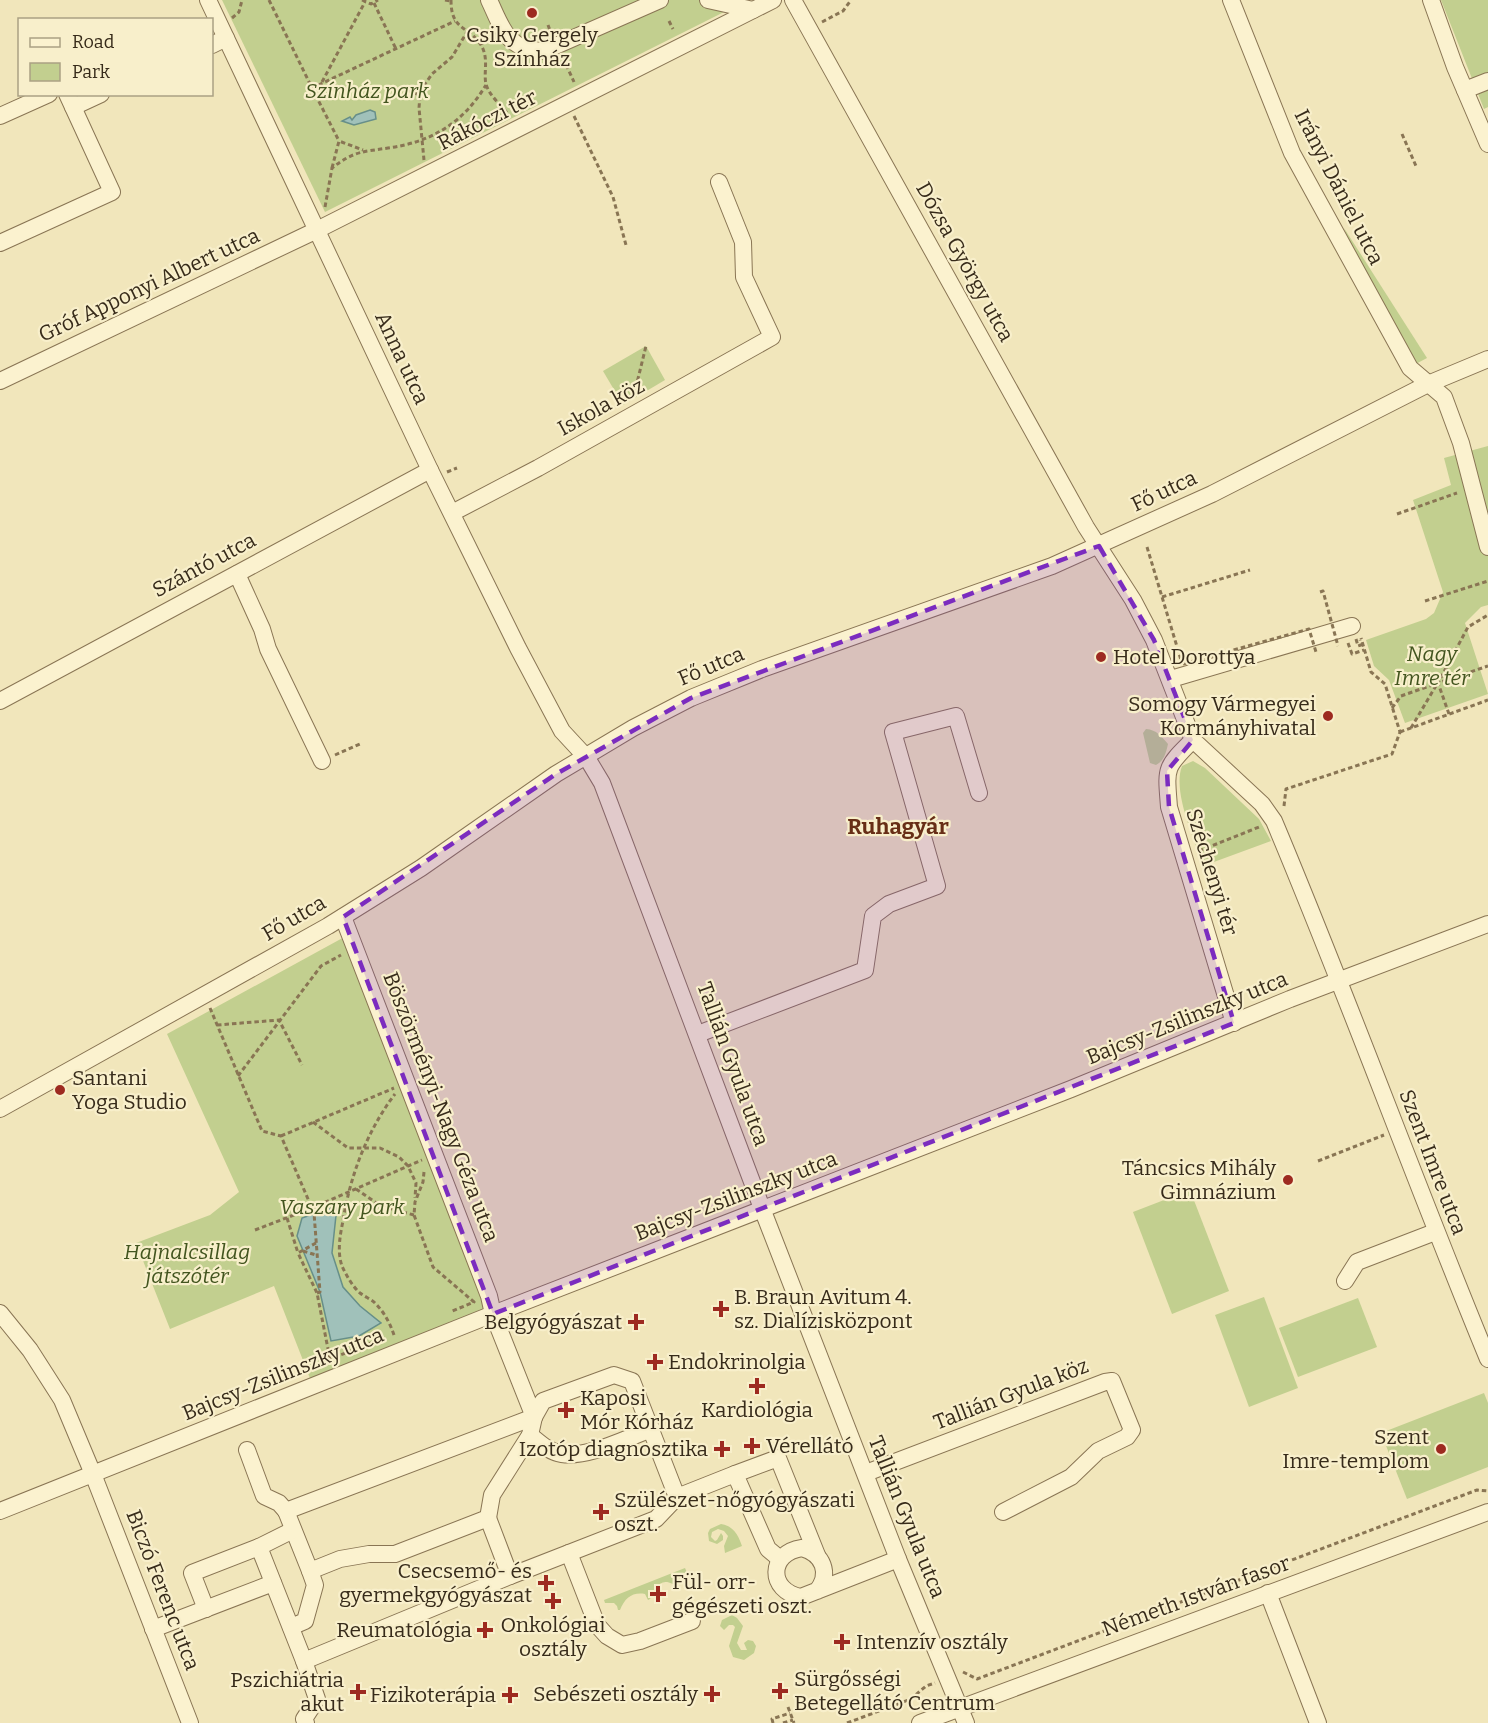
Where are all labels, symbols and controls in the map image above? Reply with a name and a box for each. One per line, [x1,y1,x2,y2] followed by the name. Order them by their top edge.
[525,6,539,20] marker: Csiky Gergely Színház
[18,18,213,96] legend
[466,22,599,72] place label: Csiky Gergely Színház
[72,31,115,53] text: Road
[72,61,111,83] text: Park
[305,78,430,104] park label: Színház park
[433,84,541,156] street label: Rákóczi tér
[1289,105,1390,270] street label: Irányi Dániel utca
[910,178,1020,347] street label: Dózsa György utca
[34,222,264,348] street label: Gróf Apponyi Albert utca
[369,308,435,409] street label: Anna utca
[553,373,649,441] street label: Iskola köz
[1127,464,1201,517] street label: Fő utca
[148,527,261,603] street label: Szántó utca
[674,640,748,692] street label: Fő utca
[1394,641,1471,691] park label: Nagy Imre tér
[1113,644,1256,670] place label: Hotel Dorottya
[1094,650,1108,664] marker: Hotel Dorottya
[1128,691,1316,741] place label: Somogy Vármegyei Kormányhivatal
[1321,709,1335,723] marker: Somogy Vármegyei Kormányhivatal
[1180,805,1244,939] street label: Széchenyi tér
[847,813,949,840] district label: Ruhagyár
[257,889,331,947] street label: Fő utca
[1082,965,1292,1070] street label: Bajcsy-Zsilinszky utca
[377,968,505,1246] street label: Böszörményi-Nagy Géza utca
[691,978,775,1150] street label: Tallián Gyula utca
[72,1065,187,1115] place label: Santani Yoga Studio
[53,1083,67,1097] marker: Santani Yoga Studio
[1393,1086,1473,1239] street label: Szent Imre utca
[631,1145,841,1247] street label: Bajcsy-Zsilinszky utca
[1122,1155,1277,1205] place label: Táncsics Mihály Gimnázium
[1281,1173,1295,1187] marker: Táncsics Mihály Gimnázium
[279,1194,405,1220] park label: Vaszary park
[124,1239,250,1289] park label: Hajnalcsillag játszótér
[734,1284,913,1334] place label: B. Braun Avitum 4. sz. Dialízisközpont
[712,1300,730,1318] marker: B. Braun Avitum 4. sz. Dialízisközpont
[484,1309,622,1335] place label: Belgyógyászat
[627,1313,645,1331] marker: Belgyógyászat
[178,1321,388,1426] street label: Bajcsy-Zsilinszky utca
[668,1349,806,1375] place label: Endokrinolgia
[646,1353,664,1371] marker: Endokrinolgia
[930,1353,1092,1435] street label: Tallián Gyula köz
[748,1377,766,1395] marker: Kardiológia
[580,1385,694,1435] place label: Kaposi Mór Kórház
[701,1397,814,1423] place label: Kardiológia
[557,1401,575,1419] marker: Kaposi Mór Kórház
[1282,1424,1429,1474] place label: Szent Imre-templom
[863,1432,952,1602] street label: Tallián Gyula utca
[766,1433,854,1459] place label: Vérellátó
[519,1436,709,1462] place label: Izotóp diagnosztika
[743,1437,761,1455] marker: Vérellátó
[713,1440,731,1458] marker: Izotóp diagnosztika
[1434,1442,1448,1456] marker: Szent Imre-templom
[614,1487,855,1537] place label: Szülészet-nőgyógyászati oszt.
[592,1503,610,1521] marker: Szülészet-nőgyógyászati oszt.
[120,1506,206,1674] street label: Biczó Ferenc utca
[1098,1550,1294,1642] street label: Németh István fasor
[339,1558,532,1608] place label: Csecsemő- és gyermekgyógyászat
[672,1569,812,1619] place label: Fül- orr- gégészeti oszt.
[537,1574,555,1592] marker: Csecsemő- és gyermekgyógyászat
[649,1585,667,1603] marker: Fül- orr- gégészeti oszt.
[544,1592,562,1610] marker: Onkológiai osztály
[500,1612,606,1662] place label: Onkológiai osztály
[336,1617,473,1643] place label: Reumatológia
[476,1621,494,1639] marker: Reumatológia
[856,1629,1009,1655] place label: Intenzív osztály
[833,1633,851,1651] marker: Intenzív osztály
[794,1666,995,1716] place label: Sürgősségi Betegellátó Centrum
[230,1667,345,1717] place label: Pszichiátria akut
[533,1681,699,1707] place label: Sebészeti osztály
[370,1682,497,1708] place label: Fizikoterápia
[771,1682,789,1700] marker: Sürgősségi Betegellátó Centrum
[349,1683,367,1701] marker: Pszichiátria akut
[703,1685,721,1703] marker: Sebészeti osztály
[501,1686,519,1704] marker: Fizikoterápia

